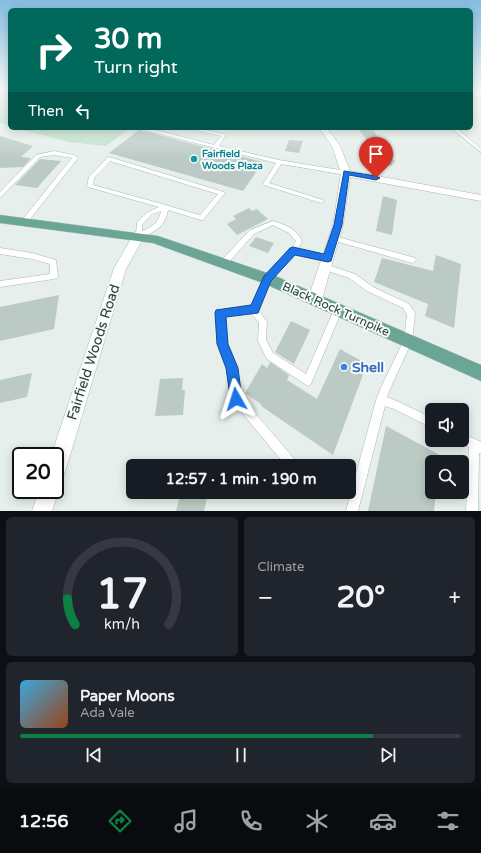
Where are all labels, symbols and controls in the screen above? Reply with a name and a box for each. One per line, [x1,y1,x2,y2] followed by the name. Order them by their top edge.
[94,22,162,56] text: 30 m
[28,24,80,76] icon: right
[94,56,178,78] text: Turn right
[72,100,94,122] icon: left
[28,102,64,120] text: Then
[359,137,393,178] pin
[365,143,387,165] icon: arrive
[202,148,263,172] place label: Fairfield Woods Plaza
[189,154,199,164] marker: Fairfield Woods Plaza
[280,279,392,339] street label: Black Rock Turnpike
[63,282,123,422] street label: Fairfield Woods Road
[352,359,384,376] place label: Shell
[339,362,349,372] marker: Shell
[215,378,257,420] position arrow
[425,403,469,499] map controls
[425,403,469,447] button: sound
[12,447,64,499] speed limit sign: 20
[425,455,469,499] button: search
[166,470,316,488] text: 12:57 · 1 min · 190 m
[258,559,304,575] text: Climate
[96,569,148,619] text: 17
[336,579,385,616] text: 20°
[258,585,273,611] text: −
[449,585,461,611] text: +
[104,615,140,632] text: km/h
[80,687,175,705] text: Paper Moons
[80,705,135,721] text: Ada Vale
[83,744,105,766] icon: previous
[230,744,252,766] icon: pause
[377,744,399,766] icon: next
[106,807,134,835] icon: directions
[172,807,200,835] icon: music
[237,807,265,835] icon: phone
[303,807,331,835] icon: climate
[369,807,397,835] icon: car
[434,807,462,835] icon: filters
[19,810,69,832] text: 12:56

